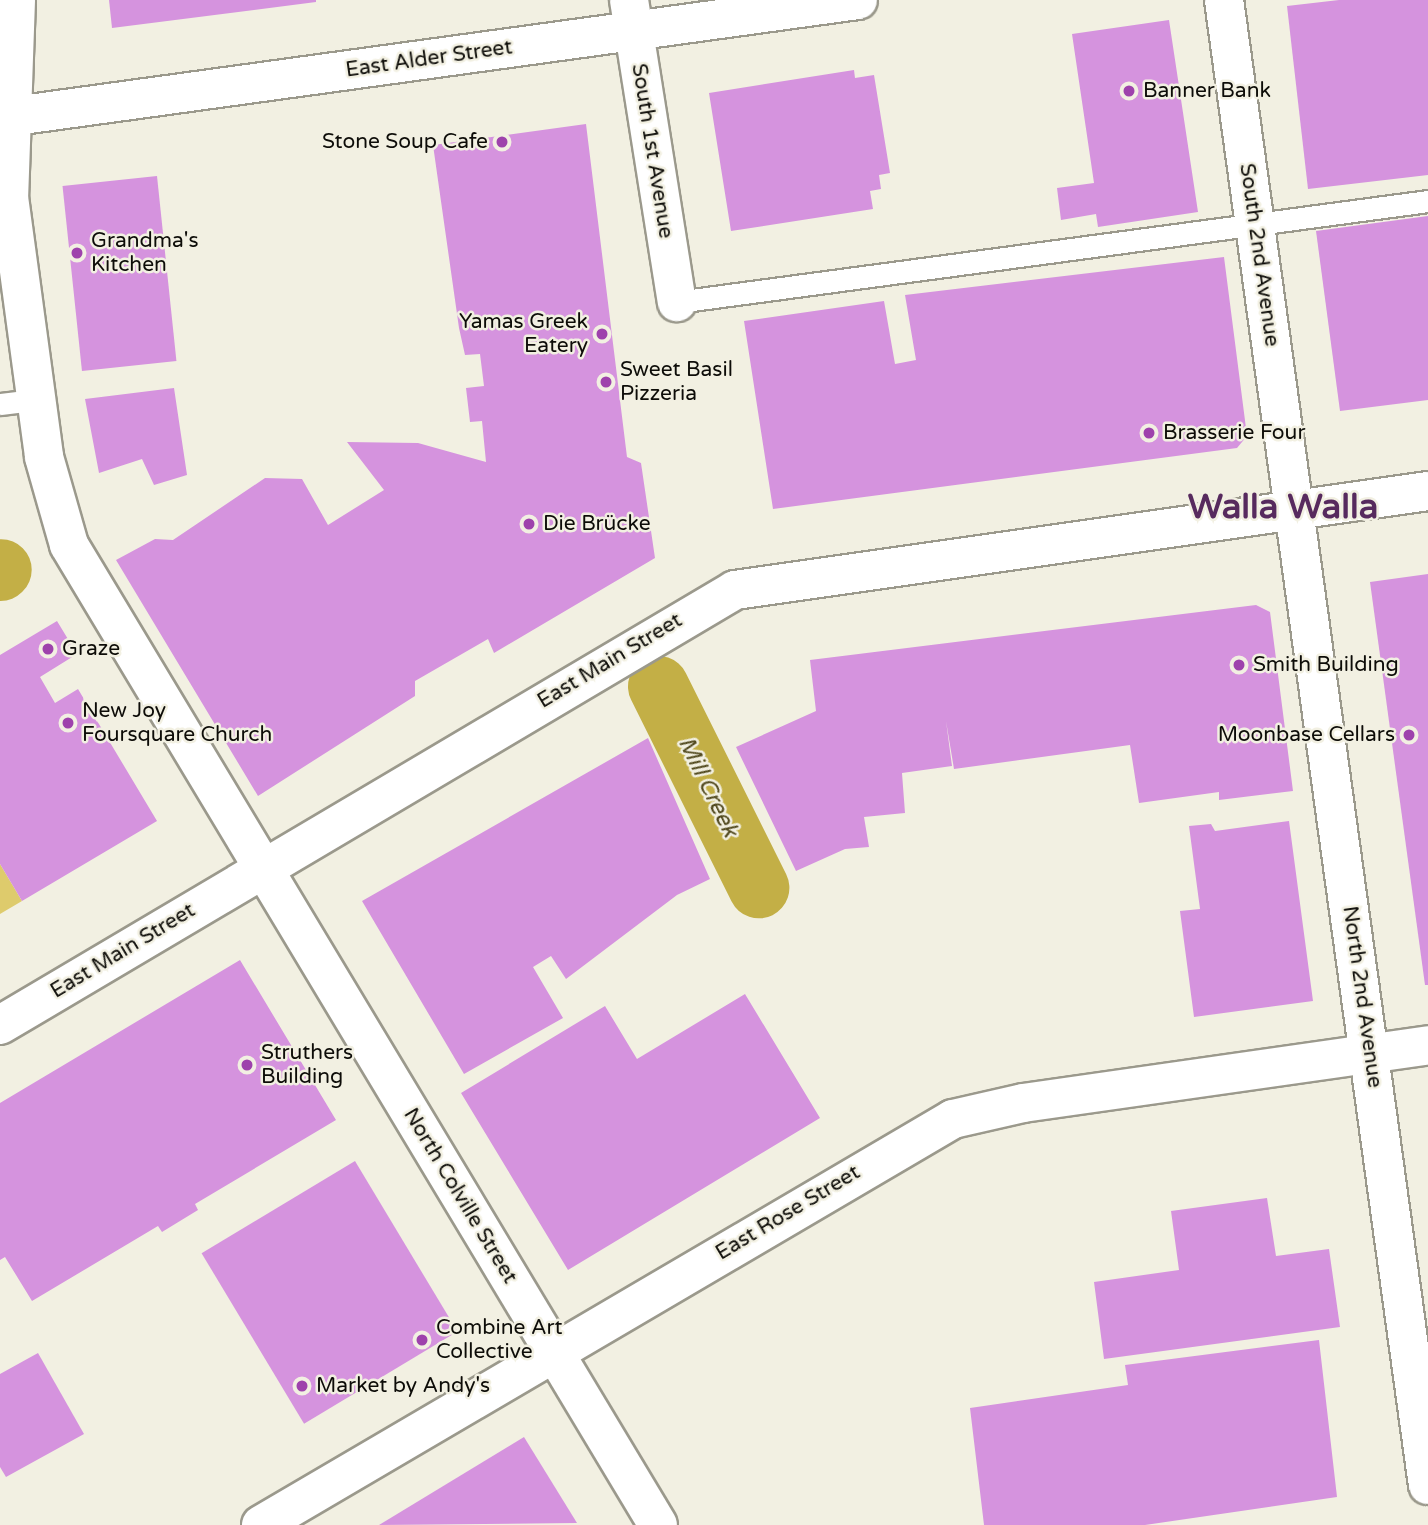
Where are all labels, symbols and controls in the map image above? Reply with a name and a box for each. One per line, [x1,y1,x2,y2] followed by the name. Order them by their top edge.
[344,35,514,83] street label: East Alder Street
[626,62,678,240] street label: South 1st Avenue
[1143,78,1271,104] place label: Banner Bank
[1121,83,1137,99] marker: Banner Bank
[322,129,488,155] place label: Stone Soup Cafe
[494,134,510,150] marker: Stone Soup Cafe
[1234,162,1284,348] street label: South 2nd Avenue
[91,228,199,278] place label: Grandma's Kitchen
[69,245,85,261] marker: Grandma's Kitchen
[459,309,588,359] place label: Yamas Greek Eatery
[594,326,610,342] marker: Yamas Greek Eatery
[620,357,733,407] place label: Sweet Basil Pizzeria
[598,374,614,390] marker: Sweet Basil Pizzeria
[1163,420,1305,446] place label: Brasserie Four
[1141,425,1157,441] marker: Brasserie Four
[1188,486,1378,528] district label: Walla Walla
[543,511,651,537] place label: Die Brücke
[521,516,537,532] marker: Die Brücke
[533,608,687,714] street label: East Main Street
[62,636,120,662] place label: Graze
[40,641,56,657] marker: Graze
[1253,652,1399,678] place label: Smith Building
[1231,657,1247,673] marker: Smith Building
[82,698,272,748] place label: New Joy Foursquare Church
[60,715,76,731] marker: New Joy Foursquare Church
[1218,722,1395,748] place label: Moonbase Cellars
[1401,727,1417,743] marker: Moonbase Cellars
[672,732,744,842] water label: Mill Creek
[46,898,200,1004] street label: East Main Street
[1337,904,1387,1090] street label: North 2nd Avenue
[261,1040,353,1090] place label: Struthers Building
[239,1057,255,1073] marker: Struthers Building
[398,1104,522,1288] street label: North Colville Street
[711,1160,865,1266] street label: East Rose Street
[436,1315,563,1365] place label: Combine Art Collective
[414,1332,430,1348] marker: Combine Art Collective
[316,1373,490,1399] place label: Market by Andy's
[294,1378,310,1394] marker: Market by Andy's

